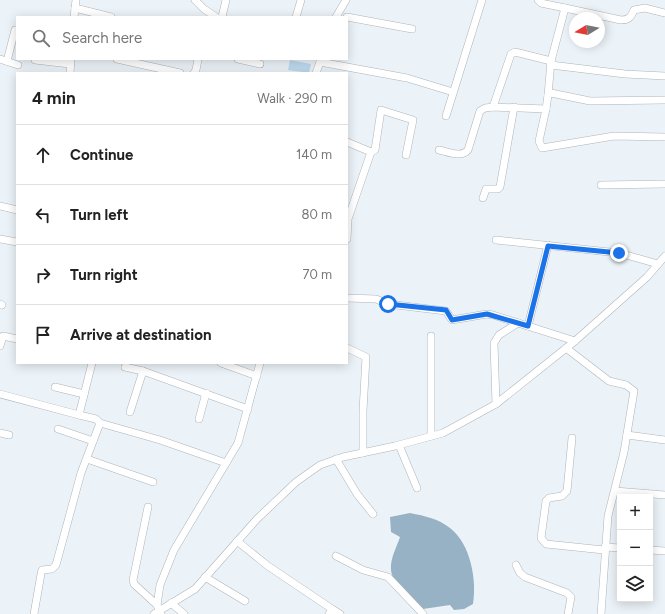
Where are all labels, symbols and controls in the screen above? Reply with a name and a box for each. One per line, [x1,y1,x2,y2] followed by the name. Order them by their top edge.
[569,12,605,48] north arrow
[16,16,348,60] search box
[30,27,52,49] icon: search
[62,29,142,47] text: Search here
[32,88,76,108] text: 4 min
[257,91,332,106] text: Walk · 290 m
[32,144,54,166] icon: ahead
[70,146,133,164] text: Continue
[296,147,332,162] text: 140 m
[32,204,54,226] icon: left
[70,206,128,224] text: Turn left
[301,207,332,222] text: 80 m
[610,244,628,262] route end
[32,264,54,286] icon: right
[70,266,138,284] text: Turn right
[302,267,332,282] text: 70 m
[379,295,397,313] route start
[32,324,54,346] icon: arrive
[70,326,211,344] text: Arrive at destination
[617,494,653,602] map controls
[617,494,653,530] button: +
[617,530,653,566] button: −
[617,566,653,602] button: layers

